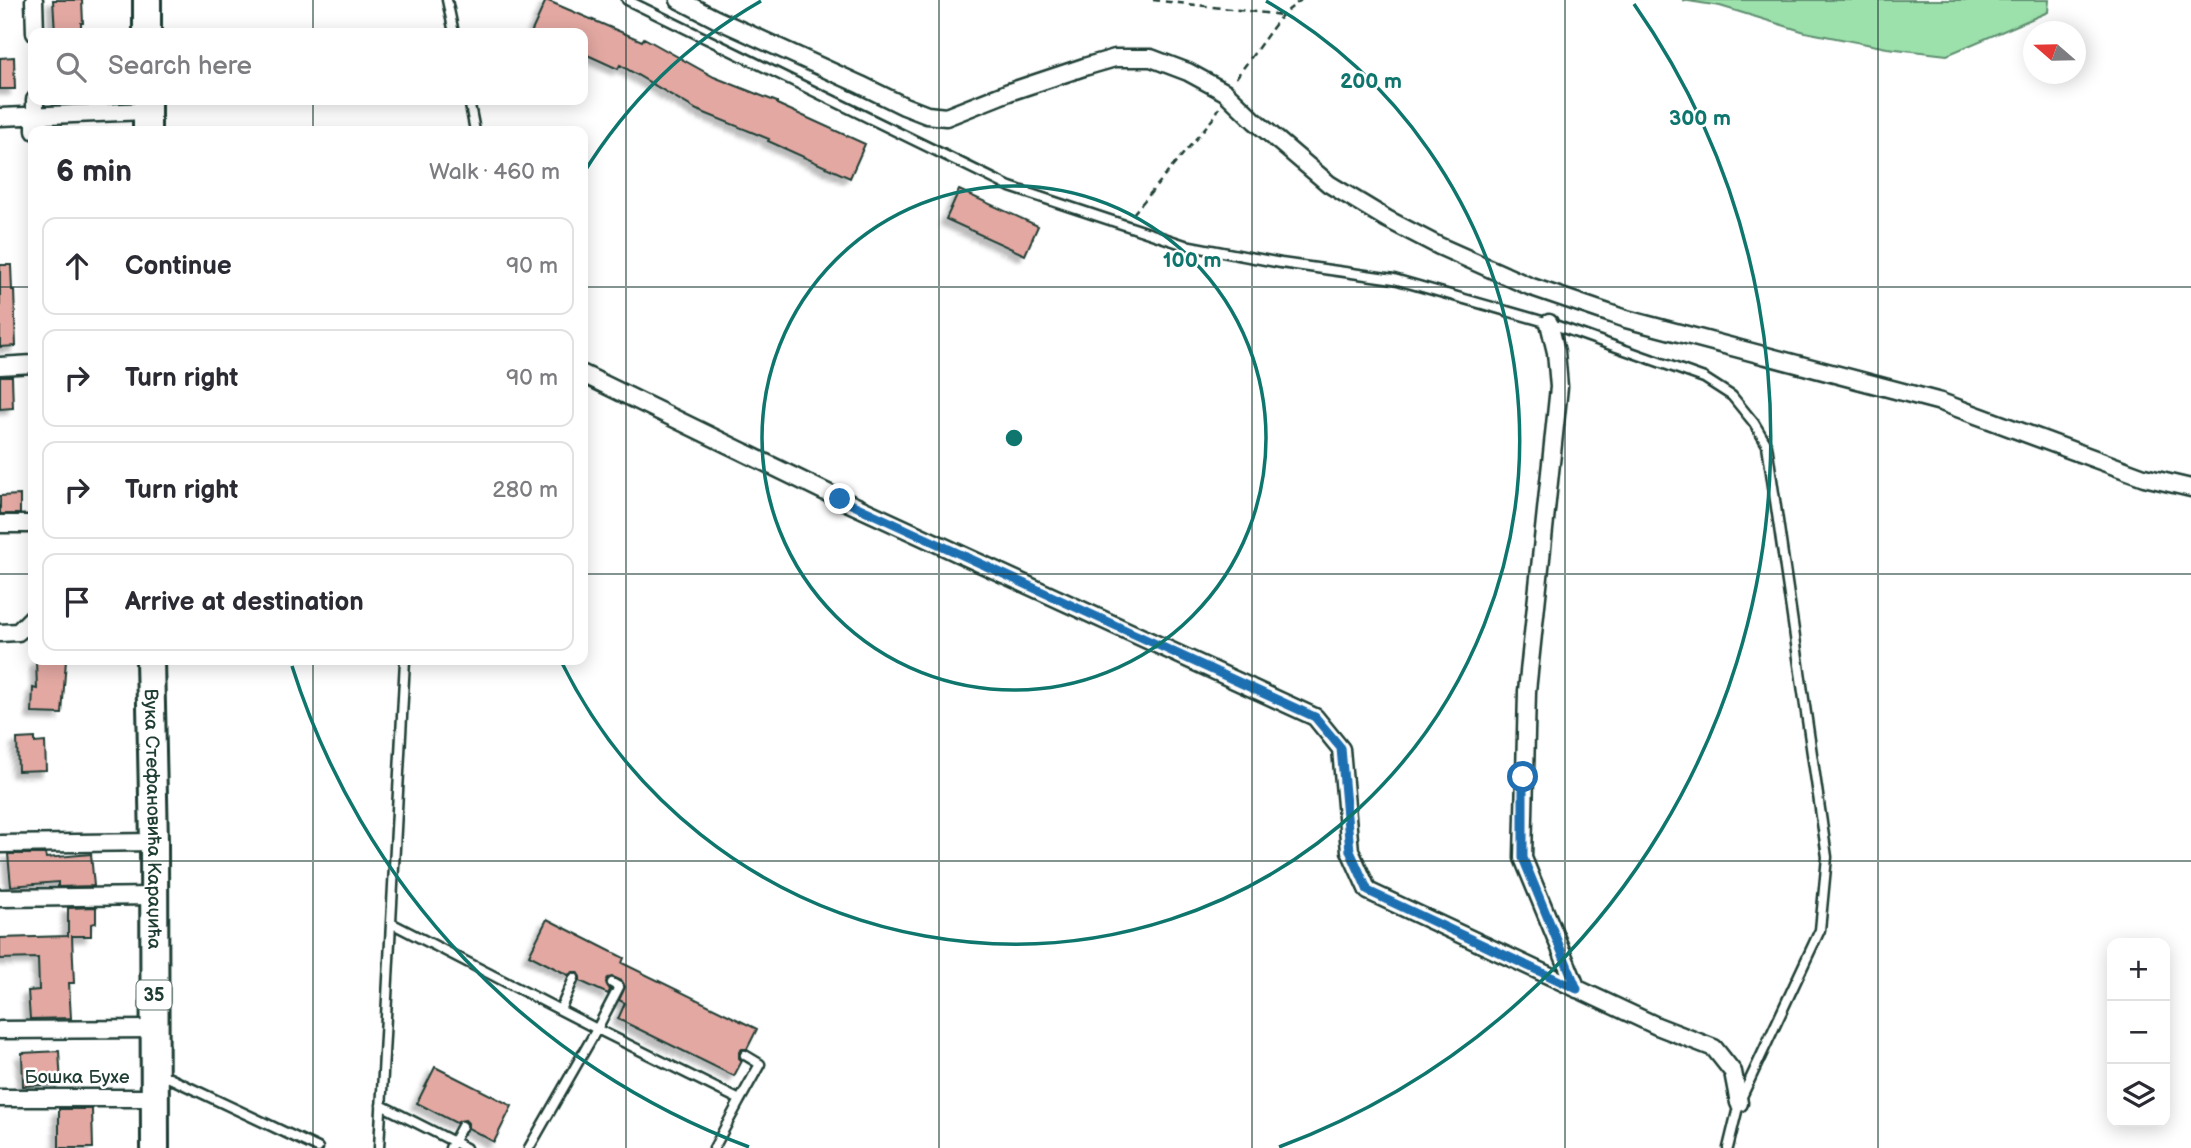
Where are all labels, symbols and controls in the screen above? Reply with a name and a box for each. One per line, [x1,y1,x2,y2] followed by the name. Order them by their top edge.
[2023,21,2086,84] north arrow
[28,28,588,105] search box
[52,48,90,86] icon: search
[108,51,252,82] text: Search here
[1340,69,1402,94] text: 200 m
[1669,106,1731,131] text: 300 m
[56,154,132,190] text: 6 min
[429,158,560,186] text: Walk · 460 m
[58,247,96,285] icon: ahead
[1163,248,1221,273] text: 100 m
[125,251,232,282] text: Continue
[506,252,558,280] text: 90 m
[58,359,96,397] icon: right
[125,363,238,394] text: Turn right
[506,364,558,392] text: 90 m
[1002,426,1026,450] centre of rings
[58,471,96,509] icon: right
[125,475,238,506] text: Turn right
[492,476,558,504] text: 280 m
[824,483,855,514] route end
[58,583,96,621] icon: arrive
[125,587,364,618] text: Arrive at destination
[139,688,166,949] street label: Вука Стефановића Караџића
[1507,761,1538,792] route start
[2107,938,2170,1127] map controls
[2107,938,2170,1001] button: +
[136,980,172,1010] road number: 35
[2107,1001,2170,1064] button: −
[2107,1064,2170,1127] button: layers
[25,1066,130,1089] street label: Бошка Бухе

